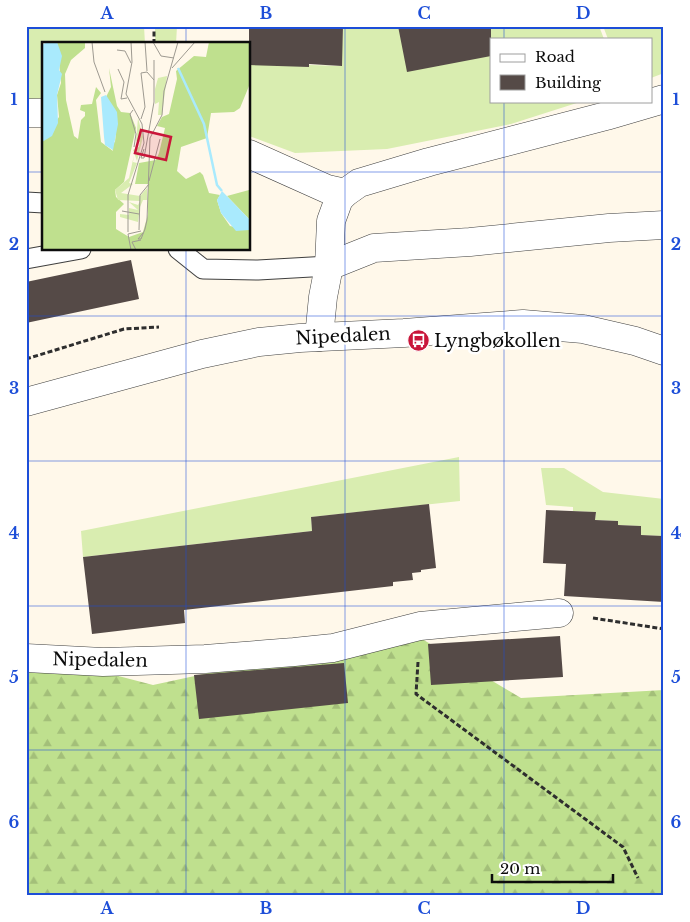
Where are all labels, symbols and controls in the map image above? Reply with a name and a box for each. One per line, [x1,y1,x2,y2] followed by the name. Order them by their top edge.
[100,3,115,23] text: A
[260,3,273,23] text: B
[417,3,431,23] text: C
[576,3,590,23] text: D
[490,38,652,102] legend
[42,42,250,250] inset map
[535,47,575,66] text: Road
[535,73,602,92] text: Building
[11,89,18,109] text: 1
[673,89,680,109] text: 1
[9,234,19,254] text: 2
[671,234,681,254] text: 2
[295,323,391,349] street label: Nipedalen
[406,329,430,353] bus stop icon: Lyngbøkollen
[434,330,561,352] place label: Lyngbøkollen
[9,378,19,398] text: 3
[671,378,681,398] text: 3
[9,523,19,543] text: 4
[671,523,681,543] text: 4
[52,648,148,672] street label: Nipedalen
[9,667,19,687] text: 5
[671,667,681,687] text: 5
[9,812,20,832] text: 6
[671,812,682,832] text: 6
[492,852,614,884] scale bar
[500,859,540,878] text: 20 m
[100,898,115,918] text: A
[260,898,273,918] text: B
[417,898,431,918] text: C
[576,898,590,918] text: D

